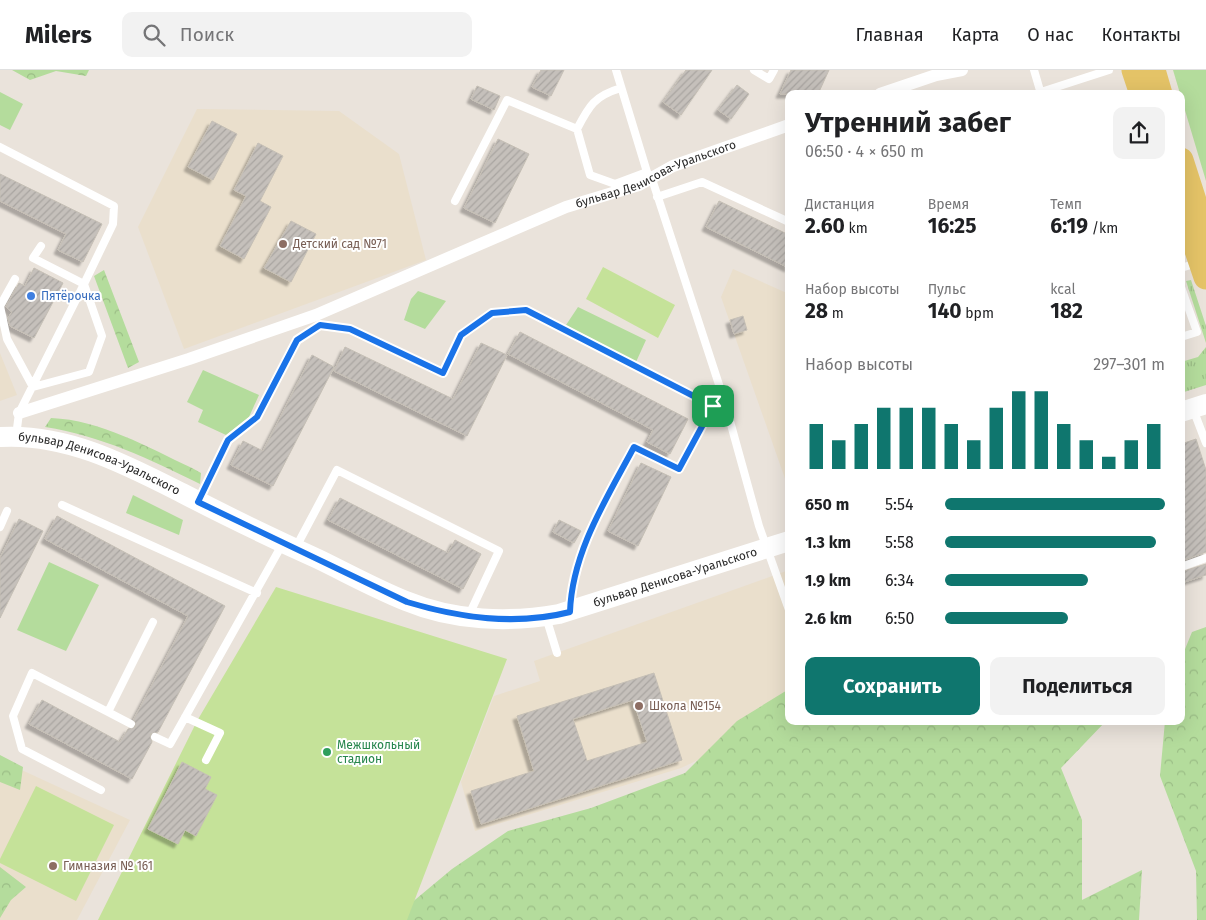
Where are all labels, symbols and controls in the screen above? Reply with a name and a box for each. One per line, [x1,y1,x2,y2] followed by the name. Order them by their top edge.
[122,12,472,57] search box
[25,21,92,49] text: Milers
[140,21,168,49] icon: search
[180,23,234,46] text: Поиск
[856,24,924,46] text: Главная
[952,24,999,46] text: Карта
[1027,24,1074,46] text: О нас
[1102,24,1181,46] text: Контакты
[805,106,1011,139] text: Утренний забег
[1113,107,1165,159] button: share
[574,137,738,211] street label: бульвар Денисова-Уральского
[805,142,924,161] text: 06:50 · 4 × 650 m
[805,196,875,213] text: Дистанция
[928,196,969,213] text: Время
[1050,196,1082,213] text: Темп
[805,213,845,239] text: 2.60
[928,213,976,239] text: 16:25
[1050,213,1088,239] text: 6:19
[845,220,868,237] text: km
[1088,220,1118,237] text: /km
[292,237,387,251] place label: Детский сад №71
[277,238,289,250] marker: Детский сад №71
[805,281,899,298] text: Набор высоты
[928,281,966,298] text: Пульс
[1050,281,1076,298] text: kcal
[41,289,101,303] place label: Пятёрочка
[25,290,37,302] marker: Пятёрочка
[805,298,828,324] text: 28
[928,298,962,324] text: 140
[1050,298,1083,324] text: 182
[828,305,844,322] text: m
[962,305,994,322] text: bpm
[805,355,913,374] text: Набор высоты
[1093,355,1165,374] text: 297–301 m
[692,385,734,427] pin
[699,392,727,420] icon: arrive
[18,430,182,498] street label: бульвар Денисова-Уральского
[805,495,849,514] text: 650 m
[885,495,913,514] text: 5:54
[805,533,851,552] text: 1.3 km
[885,533,914,552] text: 5:58
[591,545,759,610] street label: бульвар Денисова-Уральского
[805,571,851,590] text: 1.9 km
[885,571,914,590] text: 6:34
[805,609,852,628] text: 2.6 km
[885,609,914,628] text: 6:50
[805,657,980,715] button: Сохранить
[990,657,1165,715] button: Поделиться
[649,699,721,713] place label: Школа №154
[633,700,645,712] marker: Школа №154
[337,738,420,766] place label: Межшкольный стадион
[321,746,333,758] marker: Межшкольный стадион
[63,859,153,873] place label: Гимназия № 161
[47,860,59,872] marker: Гимназия № 161

